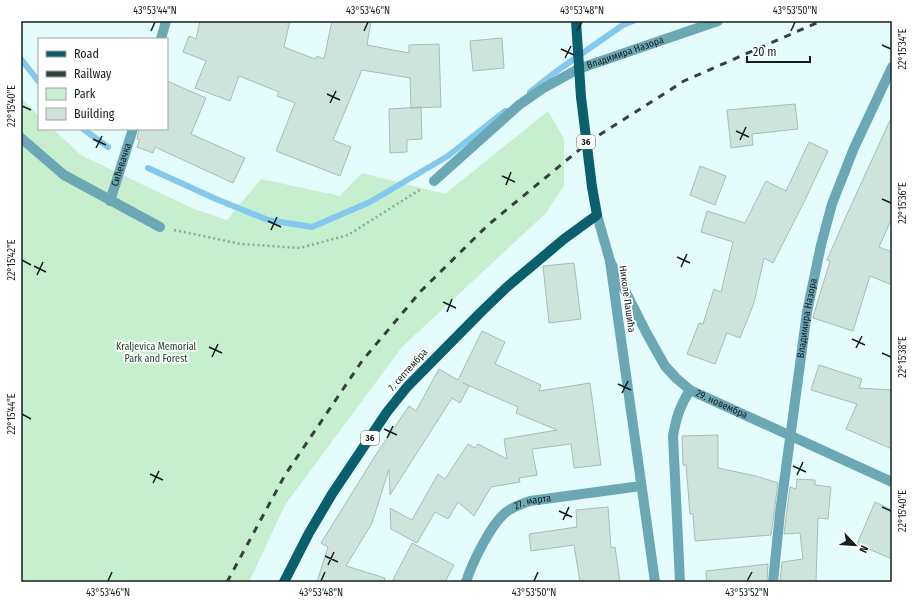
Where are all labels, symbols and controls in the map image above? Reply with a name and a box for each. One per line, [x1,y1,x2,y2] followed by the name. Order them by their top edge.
[133,5,177,17] text: 43°53'44"N
[346,5,390,17] text: 43°53'46"N
[560,5,604,17] text: 43°53'48"N
[773,5,817,17] text: 43°53'50"N
[897,28,909,70] text: 22°15'34"E
[585,34,666,72] street label: Владимира Назора
[38,38,168,130] legend
[747,38,810,64] scale bar
[753,45,777,59] text: 20 m
[74,47,99,61] text: Road
[74,67,112,81] text: Railway
[6,85,18,127] text: 22°15'40"E
[74,87,96,101] text: Park
[74,107,115,121] text: Building
[577,135,595,149] road number: 36
[109,142,134,188] street label: Сићевачка
[897,182,909,224] text: 22°15'36"E
[6,239,18,280] text: 22°15'42"E
[616,265,638,333] street label: Николе Пашића
[795,277,820,359] street label: Владимира Назора
[897,336,909,378] text: 22°15'38"E
[116,341,196,365] park label: Kraljevica Memorial Park and Forest
[386,346,430,394] street label: 7. септембра
[694,387,750,421] street label: 29. новембра
[6,393,18,434] text: 22°15'44"E
[361,431,379,445] road number: 36
[897,490,909,532] text: 22°15'40"E
[512,492,552,512] street label: 27. марта
[835,525,875,565] north arrow
[856,543,871,555] text: N
[86,587,130,599] text: 43°53'46"N
[299,587,343,599] text: 43°53'48"N
[512,587,556,599] text: 43°53'50"N
[725,587,769,599] text: 43°53'52"N

